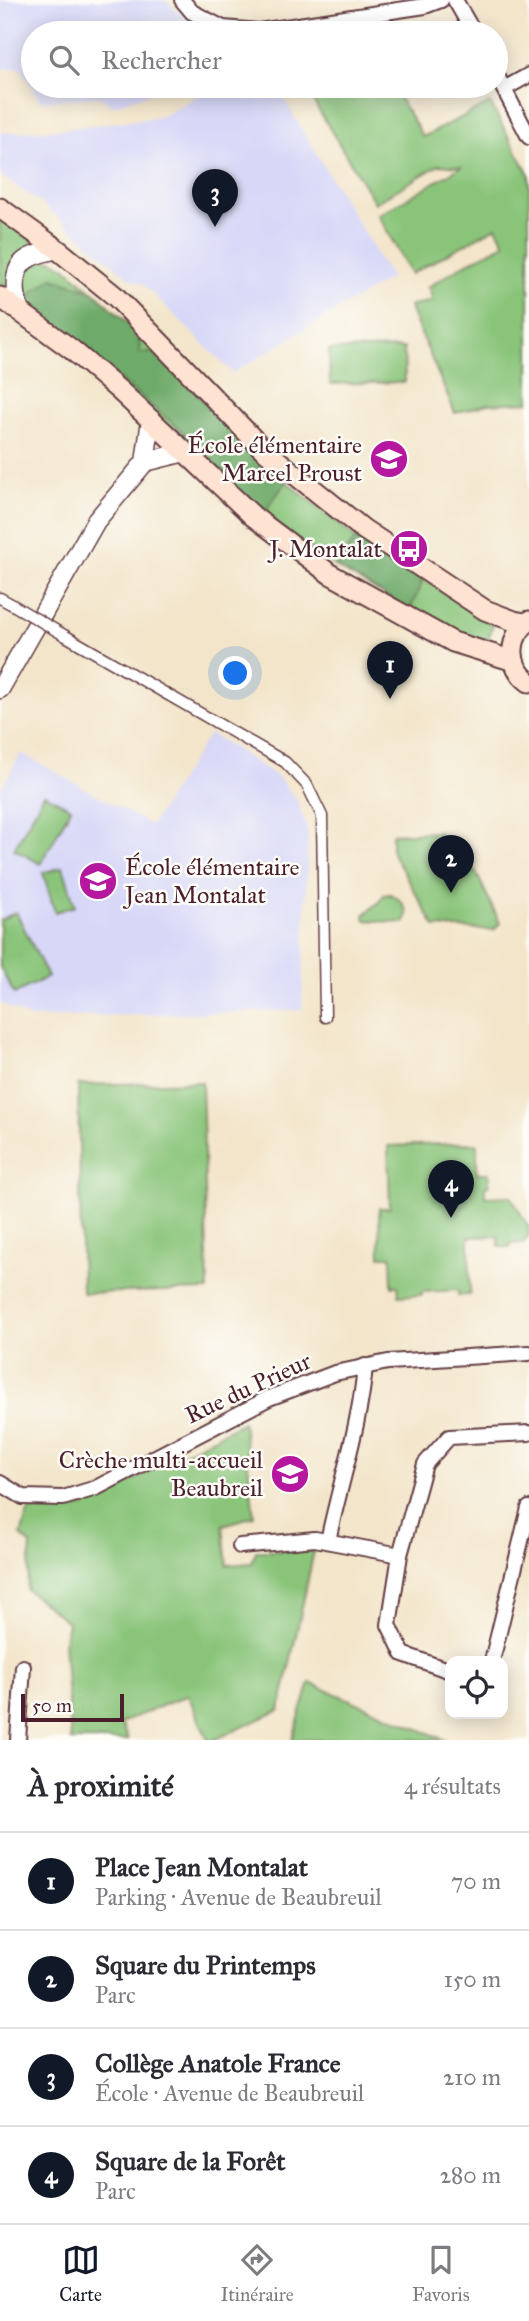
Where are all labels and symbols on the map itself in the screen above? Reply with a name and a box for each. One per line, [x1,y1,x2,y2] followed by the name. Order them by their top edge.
[192,169,238,227] pin: 3
[188,430,363,488] place label: École élémentaire Marcel Proust
[368,438,410,480] school or university icon: École élémentaire Marcel Proust
[388,528,430,570] bus stop icon: J. Montalat
[266,534,382,564] place label: J. Montalat
[367,641,413,699] pin: 1
[218,656,252,690] your location
[428,835,474,893] pin: 2
[122,852,300,910] place label: École élémentaire Jean Montalat
[77,860,119,902] school or university icon: École élémentaire Jean Montalat
[428,1160,474,1218] pin: 4
[180,1346,316,1430] street label: Rue du Prieur
[59,1445,264,1503] place label: Crèche multi-accueil Beaubreil
[269,1453,311,1495] school or university icon: Crèche multi-accueil Beaubreil
[21,1691,124,1723] scale bar

